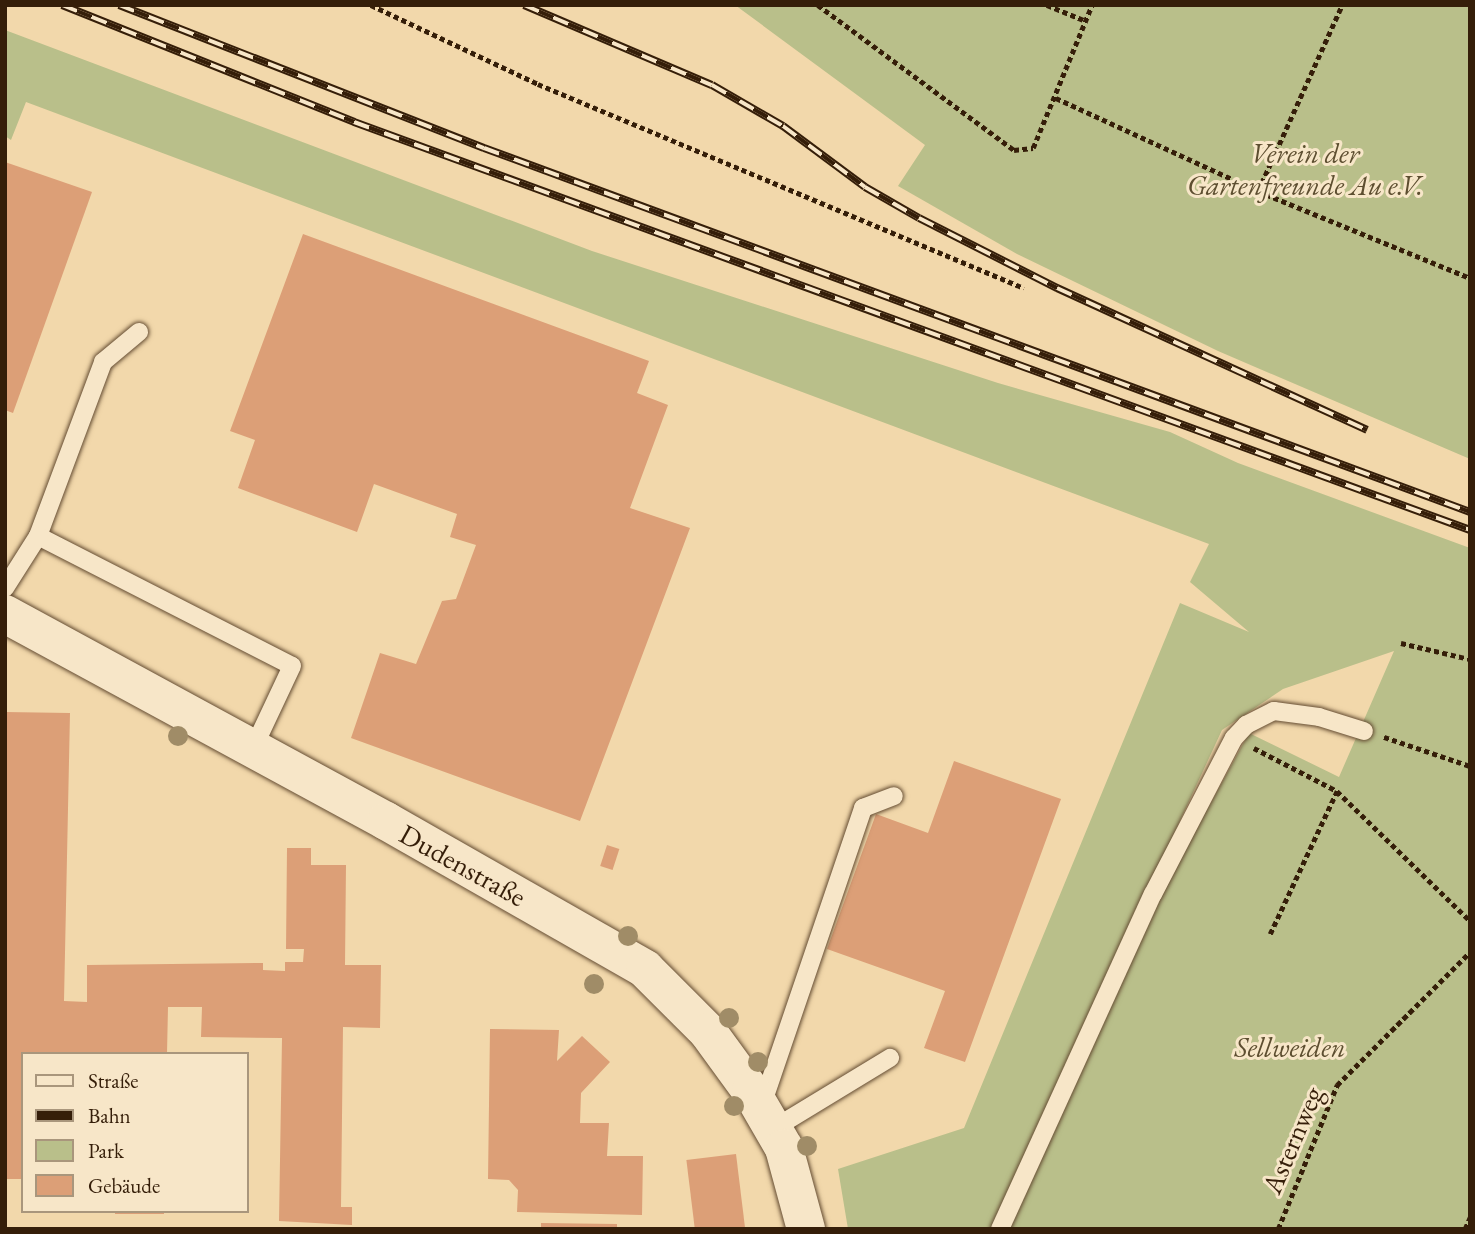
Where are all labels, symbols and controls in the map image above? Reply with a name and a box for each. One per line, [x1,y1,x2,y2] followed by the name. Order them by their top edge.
[1187,136,1423,202] park label: Verein der Gartenfreunde Au e.V.
[394,817,532,913] street label: Dudenstraße
[1235,1030,1345,1064] park label: Sellweiden
[21,1052,248,1213] legend
[88,1067,139,1094] text: Straße
[1254,1081,1330,1199] street label: Asternweg
[88,1102,131,1129] text: Bahn
[88,1137,124,1164] text: Park
[88,1172,160,1199] text: Gebäude

